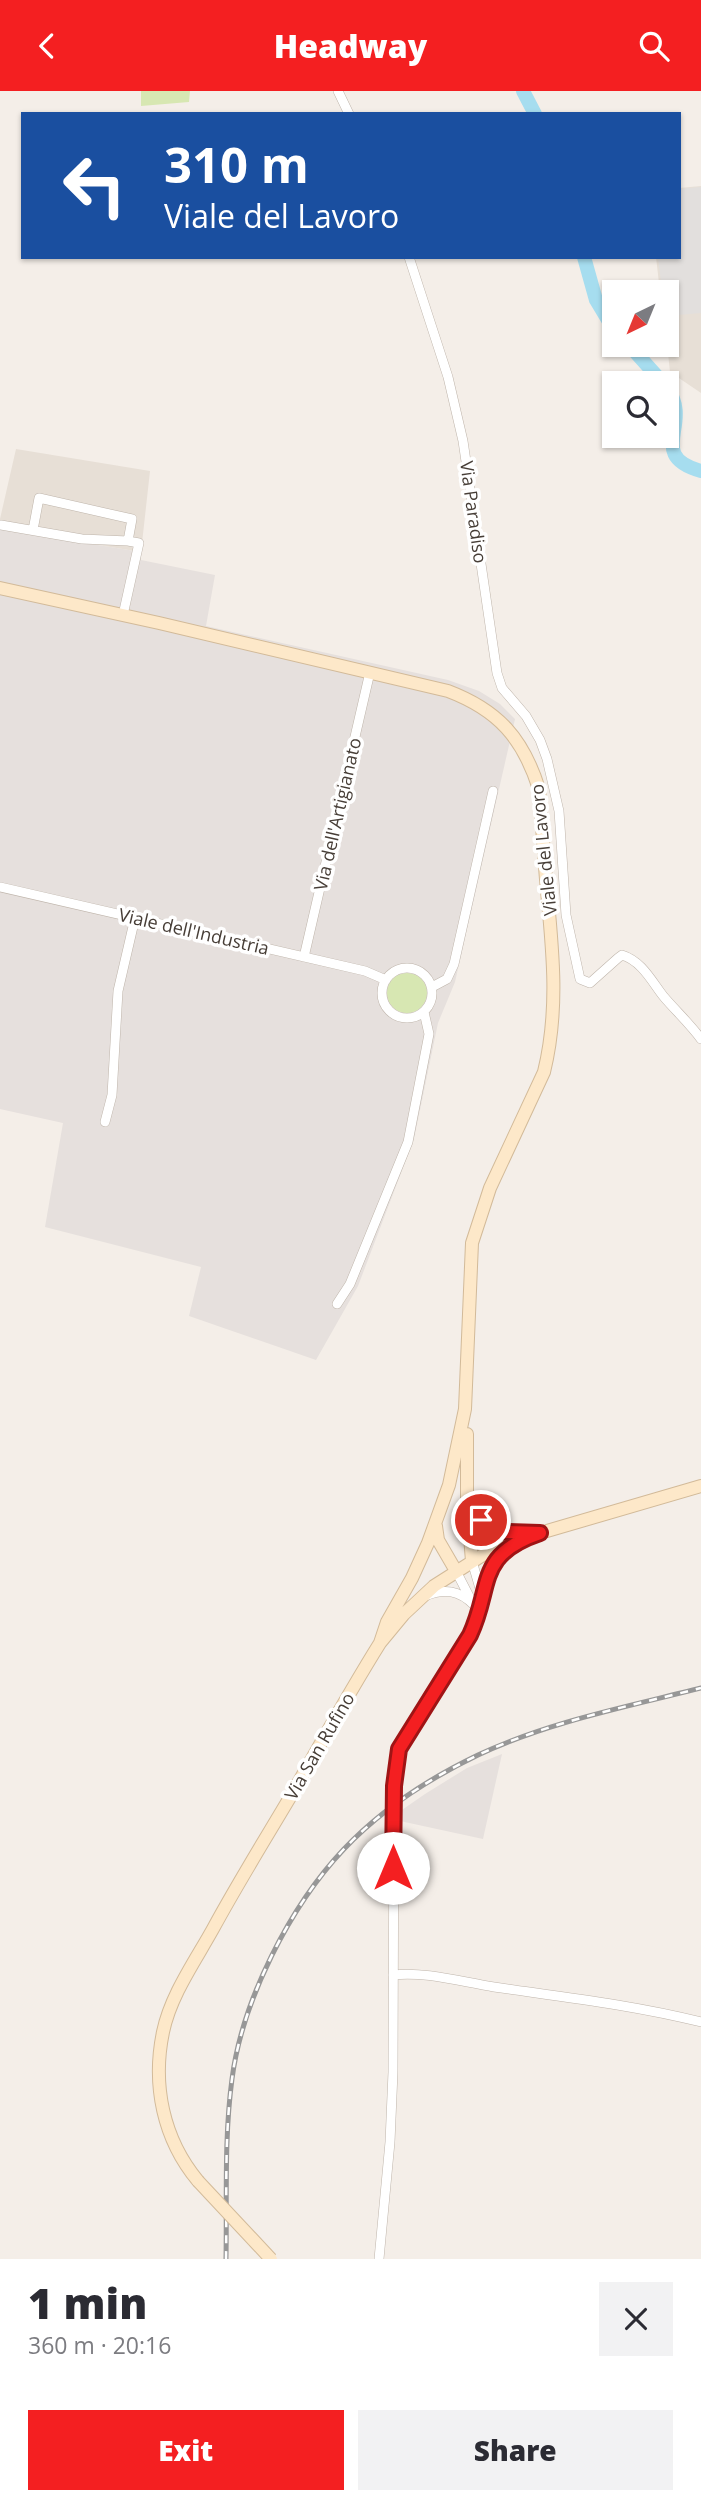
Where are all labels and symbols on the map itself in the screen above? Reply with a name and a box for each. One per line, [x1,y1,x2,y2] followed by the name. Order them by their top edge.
[602,280,679,357] north arrow
[455,459,493,565] street label: Via Paradiso
[308,735,366,893] street label: Via dell'Artigianato
[524,783,562,917] street label: Viale del Lavoro
[116,902,272,960] street label: Viale dell'Industria
[451,1490,511,1550] pin
[279,1688,359,1804] street label: Via San Rufino
[356,1831,430,1905] position arrow

